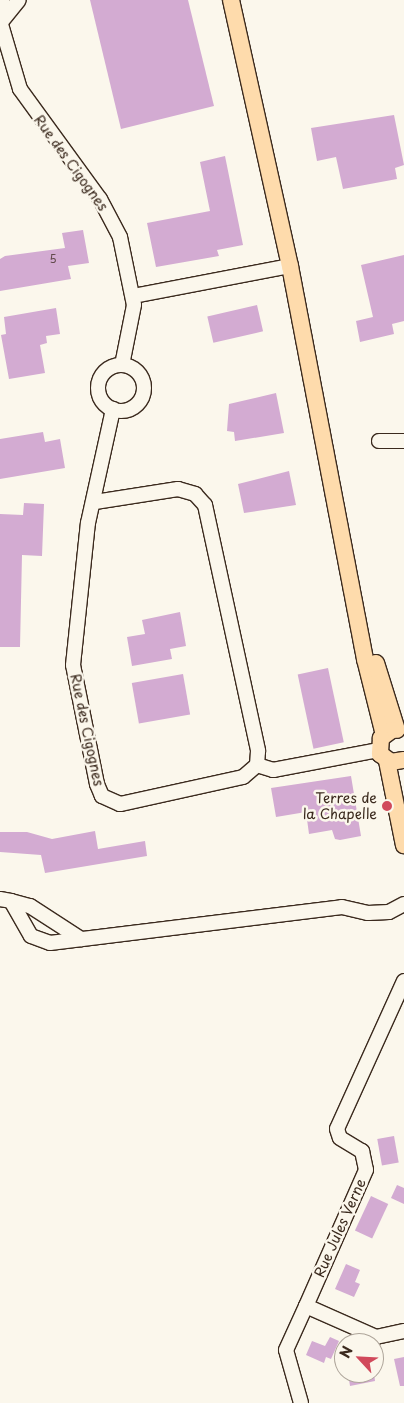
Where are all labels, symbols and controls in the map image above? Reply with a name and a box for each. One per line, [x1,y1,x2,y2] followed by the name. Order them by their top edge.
[30,111,112,215] street label: Rue des Cigognes
[49,252,57,266] house number: 5
[67,671,107,789] street label: Rue des Cigognes
[302,790,377,822] place label: Terres de la Chapelle
[381,800,393,812] marker: Terres de la Chapelle
[310,1175,370,1281] street label: Rue Jules Verne
[334,1333,384,1383] north arrow
[334,1342,358,1361] text: N

